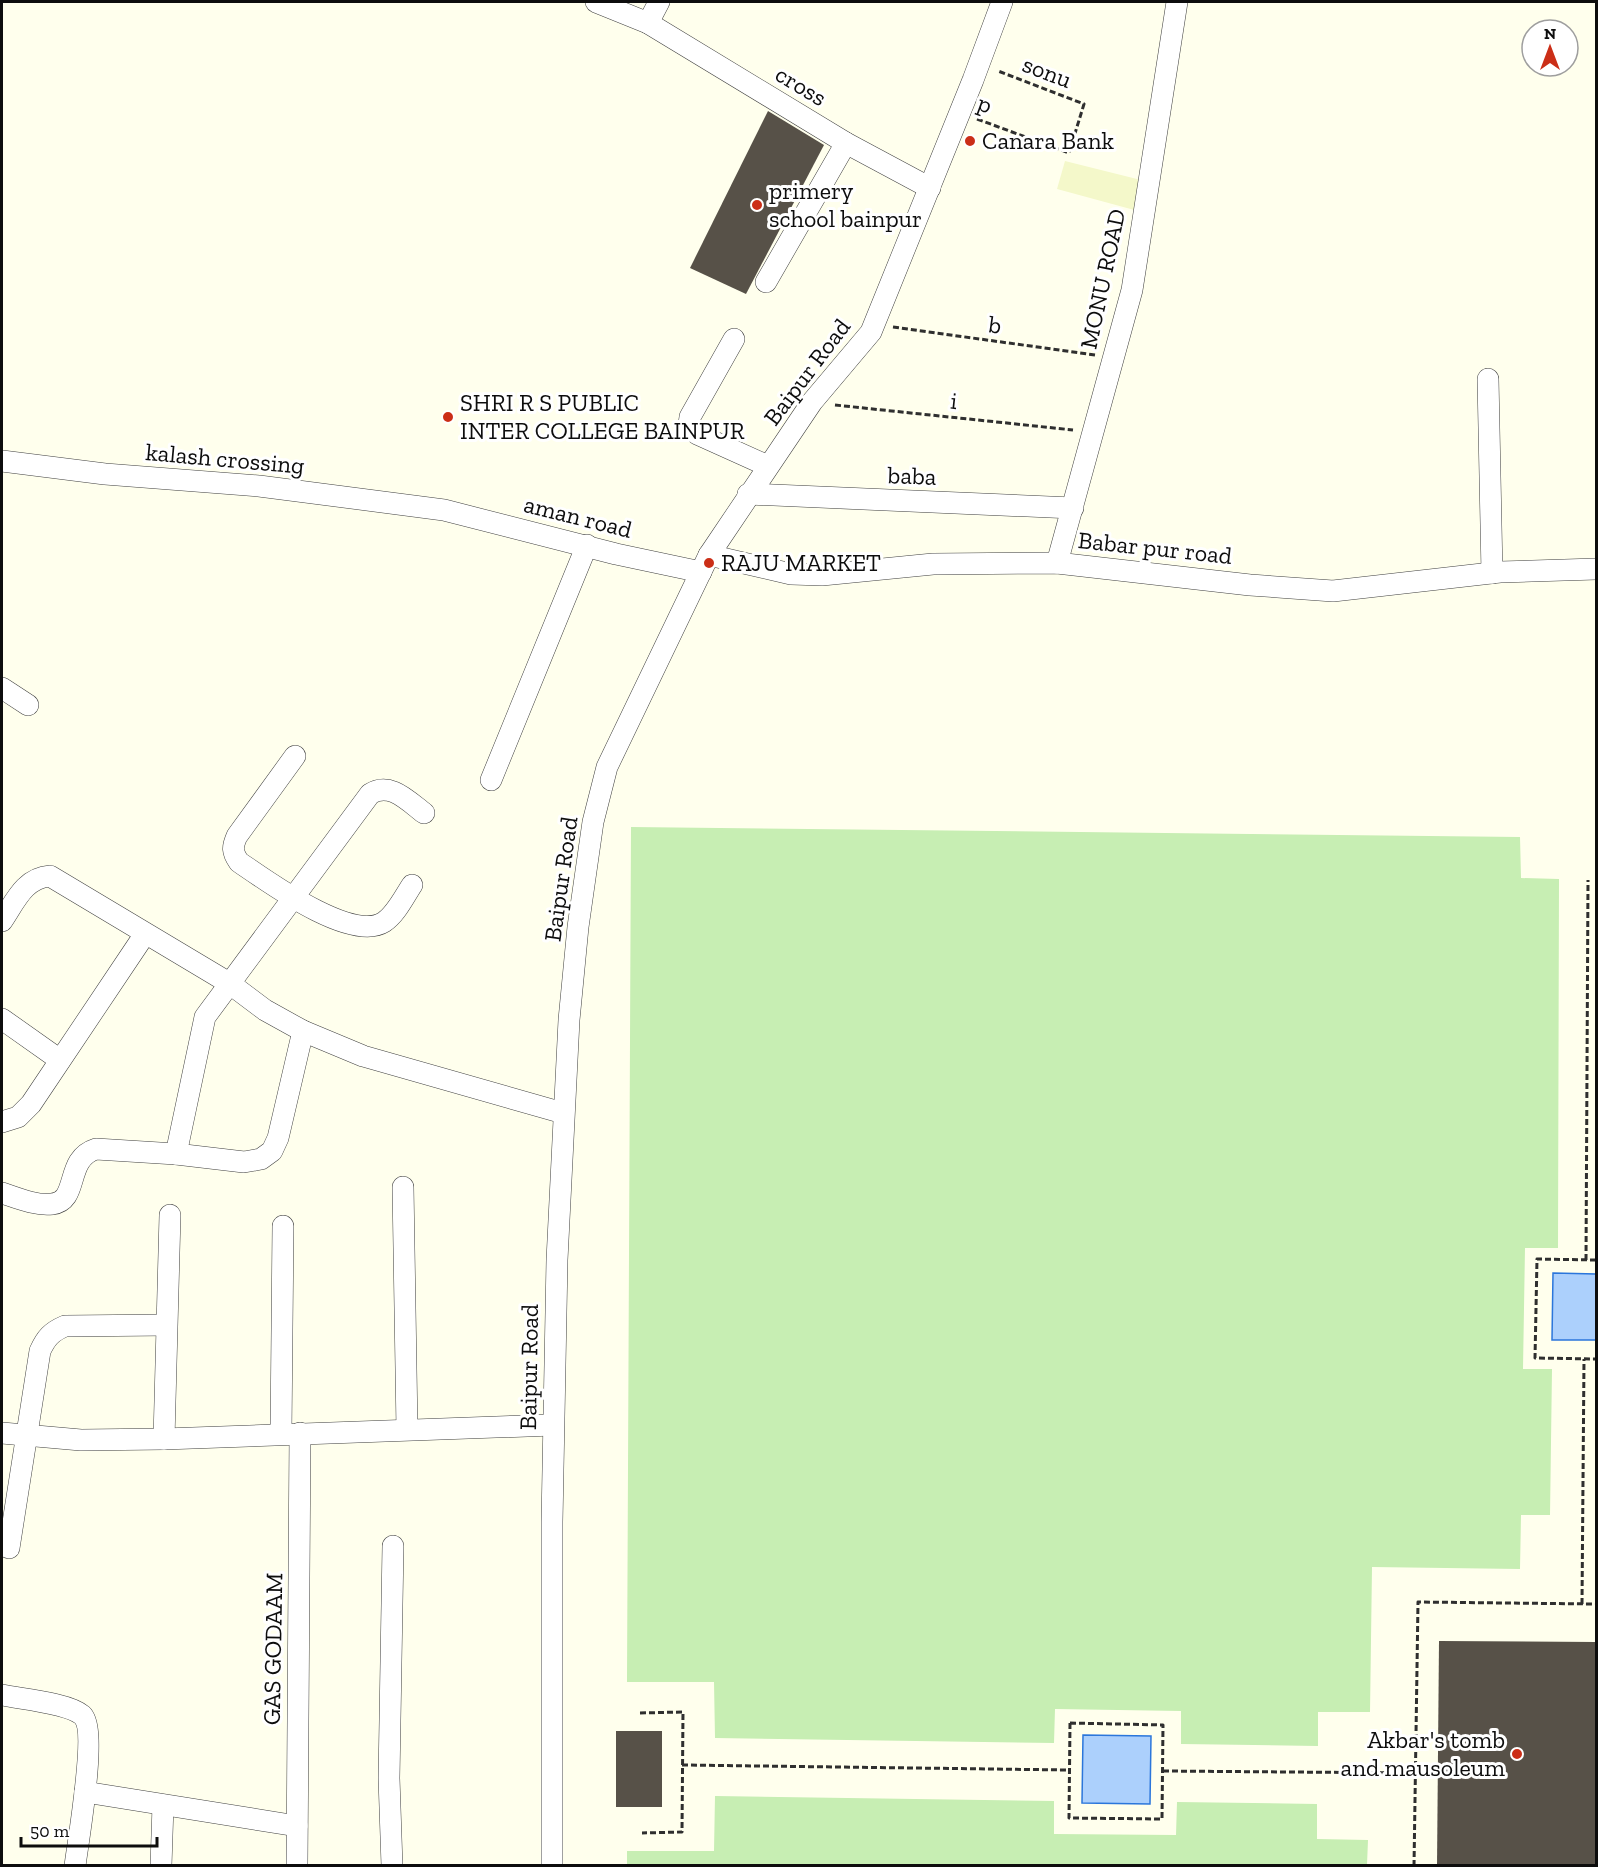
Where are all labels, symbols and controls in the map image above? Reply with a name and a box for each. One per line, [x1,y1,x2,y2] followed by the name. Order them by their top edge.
[1520,18,1580,78] north arrow
[1544,24,1556,43] text: N
[1019,49,1076,94] street label: sonu
[770,59,832,112] street label: cross
[974,88,996,119] street label: p
[982,126,1114,155] place label: Canara Bank
[963,134,977,148] marker: Canara Bank
[769,176,922,233] place label: primery school bainpur
[750,198,764,212] marker: primery school bainpur
[1074,206,1131,352] street label: MONU ROAD
[986,309,1003,340] street label: b
[757,313,856,431] street label: Baipur Road
[949,386,959,415] street label: i
[460,388,745,445] place label: SHRI R S PUBLIC INTER COLLEGE BAINPUR
[441,410,455,424] marker: SHRI R S PUBLIC INTER COLLEGE BAINPUR
[144,437,306,480] street label: kalash crossing
[886,460,937,491] street label: baba
[521,489,635,544] street label: aman road
[1077,525,1233,570] street label: Babar pur road
[721,548,881,577] place label: RAJU MARKET
[702,556,716,570] marker: RAJU MARKET
[537,814,584,943] street label: Baipur Road
[513,1304,544,1430] street label: Baipur Road
[257,1573,288,1725] street label: GAS GODAAM
[1341,1725,1505,1782] place label: Akbar's tomb and mausoleum
[1510,1747,1524,1761] marker: Akbar's tomb and mausoleum
[21,1810,158,1848] scale bar
[30,1820,70,1842] text: 50 m

